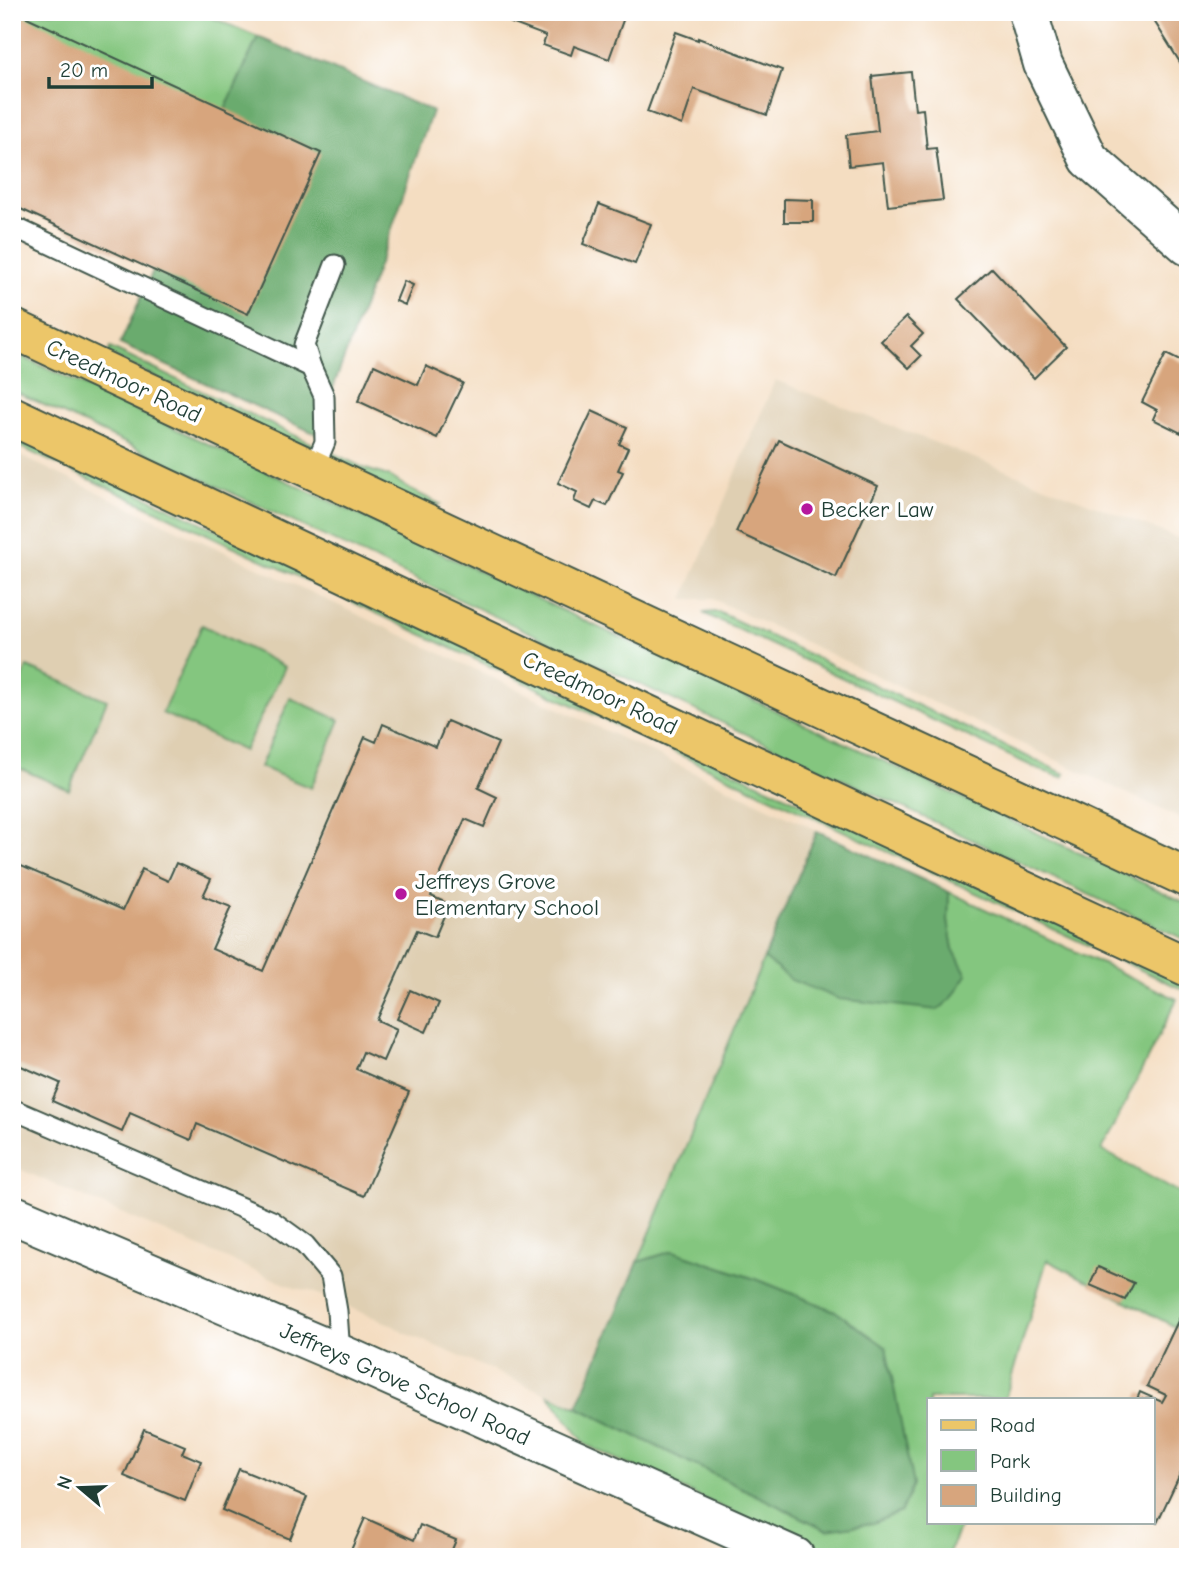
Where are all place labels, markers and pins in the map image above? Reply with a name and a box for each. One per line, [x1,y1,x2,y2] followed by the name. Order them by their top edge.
[821,496,934,523] place label: Becker Law
[799,501,815,517] marker: Becker Law
[415,868,599,921] place label: Jeffreys Grove Elementary School
[393,886,409,902] marker: Jeffreys Grove Elementary School

